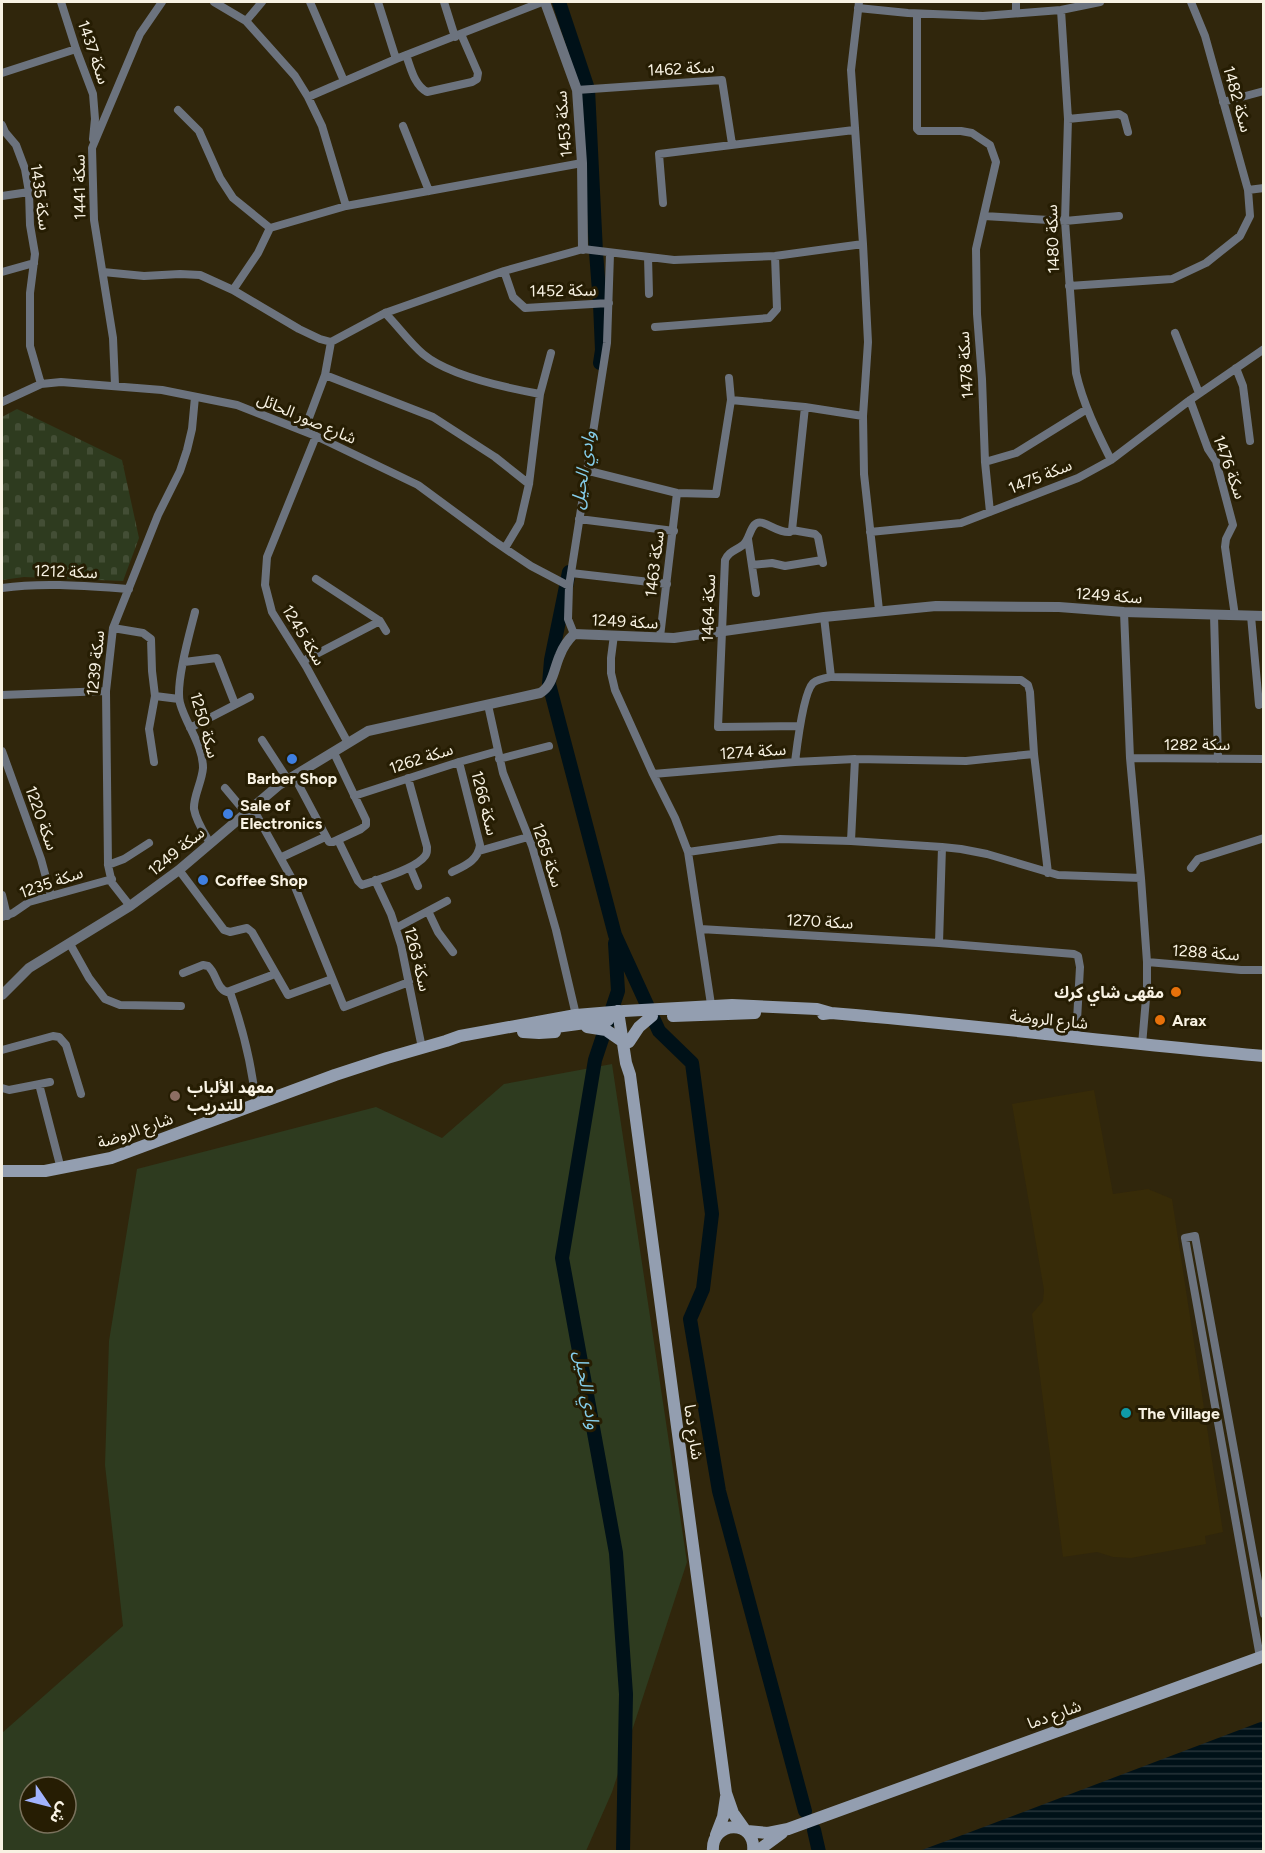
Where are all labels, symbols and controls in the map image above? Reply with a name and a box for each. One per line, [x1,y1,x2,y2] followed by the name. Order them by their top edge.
[74,18,113,87] street label: سكة 1437
[647,57,715,80] street label: سكة 1462
[1219,64,1256,134] street label: سكة 1482
[551,90,576,158] street label: سكة 1453
[69,154,90,220] street label: سكة 1441
[26,163,55,231] street label: سكة 1435
[1042,204,1063,274] street label: سكة 1480
[529,280,597,301] street label: سكة 1452
[954,331,977,399] street label: سكة 1478
[253,389,359,451] street label: شارع صور الحائل
[566,429,603,511] water label: وادي الحيل
[1209,433,1250,502] street label: سكة 1476
[1006,455,1075,498] street label: سكة 1475
[641,530,668,598] street label: سكة 1463
[34,561,98,582] street label: سكة 1212
[698,574,719,642] street label: سكة 1464
[1075,584,1143,607] street label: سكة 1249
[278,602,329,669] street label: سكة 1245
[591,610,659,633] street label: سكة 1249
[83,629,108,697] street label: سكة 1239
[186,690,223,760] street label: سكة 1250
[1164,735,1230,754] street label: سكة 1282
[387,739,455,778] street label: سكة 1262
[719,740,787,763] street label: سكة 1274
[285,752,299,766] marker: Barber Shop
[247,769,338,788] place label: Barber Shop
[467,769,502,837] street label: سكة 1266
[21,783,62,853] street label: سكة 1220
[240,796,323,833] place label: Sale of Electronics
[221,807,235,821] marker: Sale of Electronics
[528,821,567,890] street label: سكة 1265
[144,823,208,880] street label: سكة 1249
[17,863,85,902] street label: سكة 1235
[215,871,308,890] place label: Coffee Shop
[196,873,210,887] marker: Coffee Shop
[786,910,854,933] street label: سكة 1270
[400,925,435,993] street label: سكة 1263
[1172,941,1240,964] street label: سكة 1288
[1054,983,1164,1006] place label: مقهى شاي كرك
[1169,985,1183,999] marker: مقهى شاي كرك
[1008,1006,1089,1036] street label: شارع الروضة
[1172,1011,1207,1030] place label: Arax
[1153,1013,1167,1027] marker: Arax
[187,1078,274,1115] place label: معهد الألباب للتدريب
[168,1089,182,1103] marker: معهد الألباب للتدريب
[95,1109,176,1155] street label: شارع الروضة
[566,1349,605,1432] water label: وادي الحيل
[677,1403,707,1461] street label: شارع دما
[1138,1404,1220,1423] place label: The Village
[1119,1406,1133,1420] marker: The Village
[1025,1696,1085,1736] street label: شارع دما
[18,1775,78,1835] north arrow
[46,1799,74,1828] text: ش

